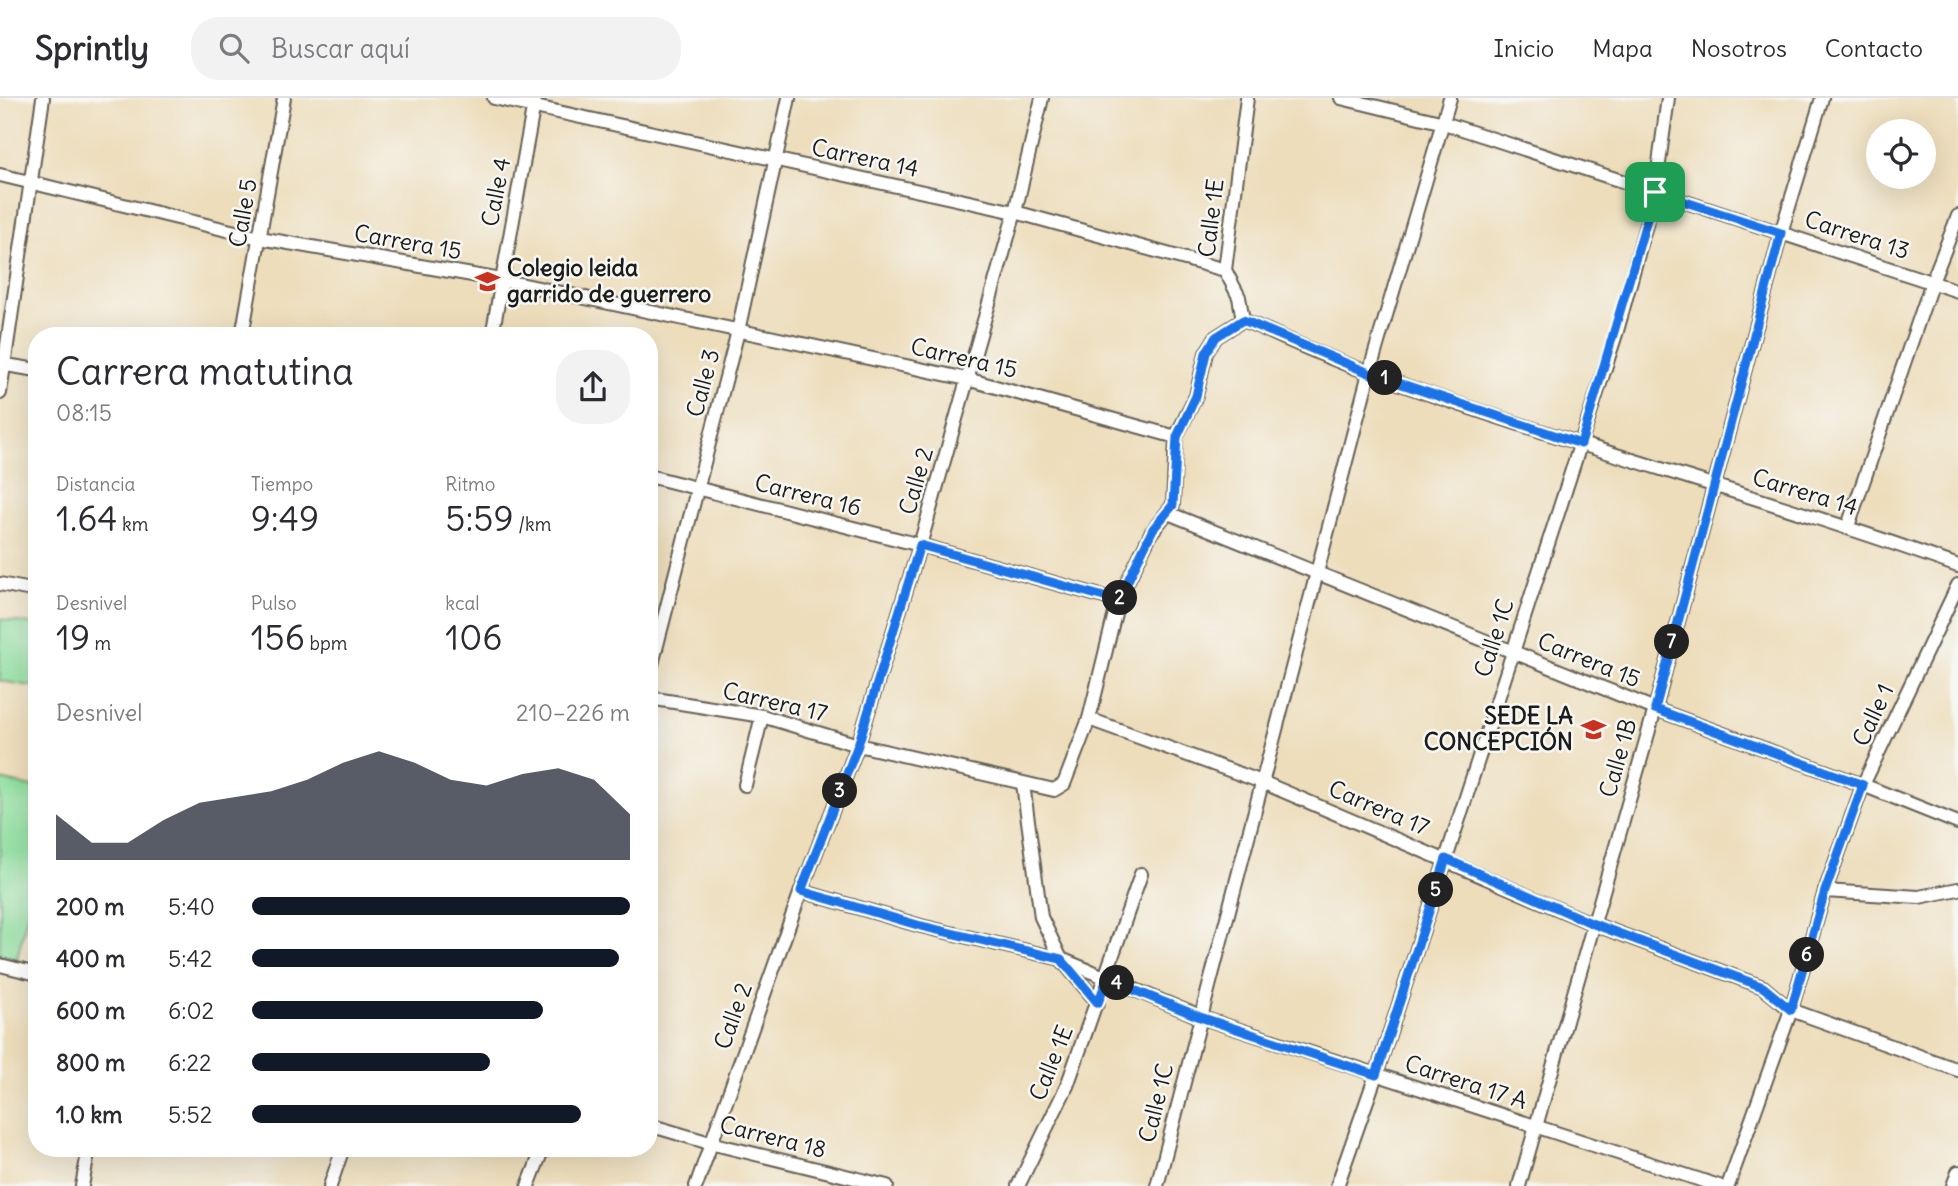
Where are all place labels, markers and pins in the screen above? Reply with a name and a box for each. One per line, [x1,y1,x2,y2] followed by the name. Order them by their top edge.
[1625,162,1685,222] pin
[507,253,711,308] place label: Colegio leida garrido de guerrero
[473,267,501,295] school or university icon: Colegio leida garrido de guerrero
[1368,360,1402,396] pin: 1
[1102,580,1138,616] pin: 2
[1654,624,1690,660] pin: 7
[1424,701,1573,756] place label: SEDE LA CONCEPCIÓN
[1579,715,1607,743] school or university icon: SEDE LA CONCEPCIÓN
[822,774,858,808] pin: 3
[1418,872,1454,908] pin: 5
[1790,938,1825,972] pin: 6
[1100,966,1134,1001] pin: 4

